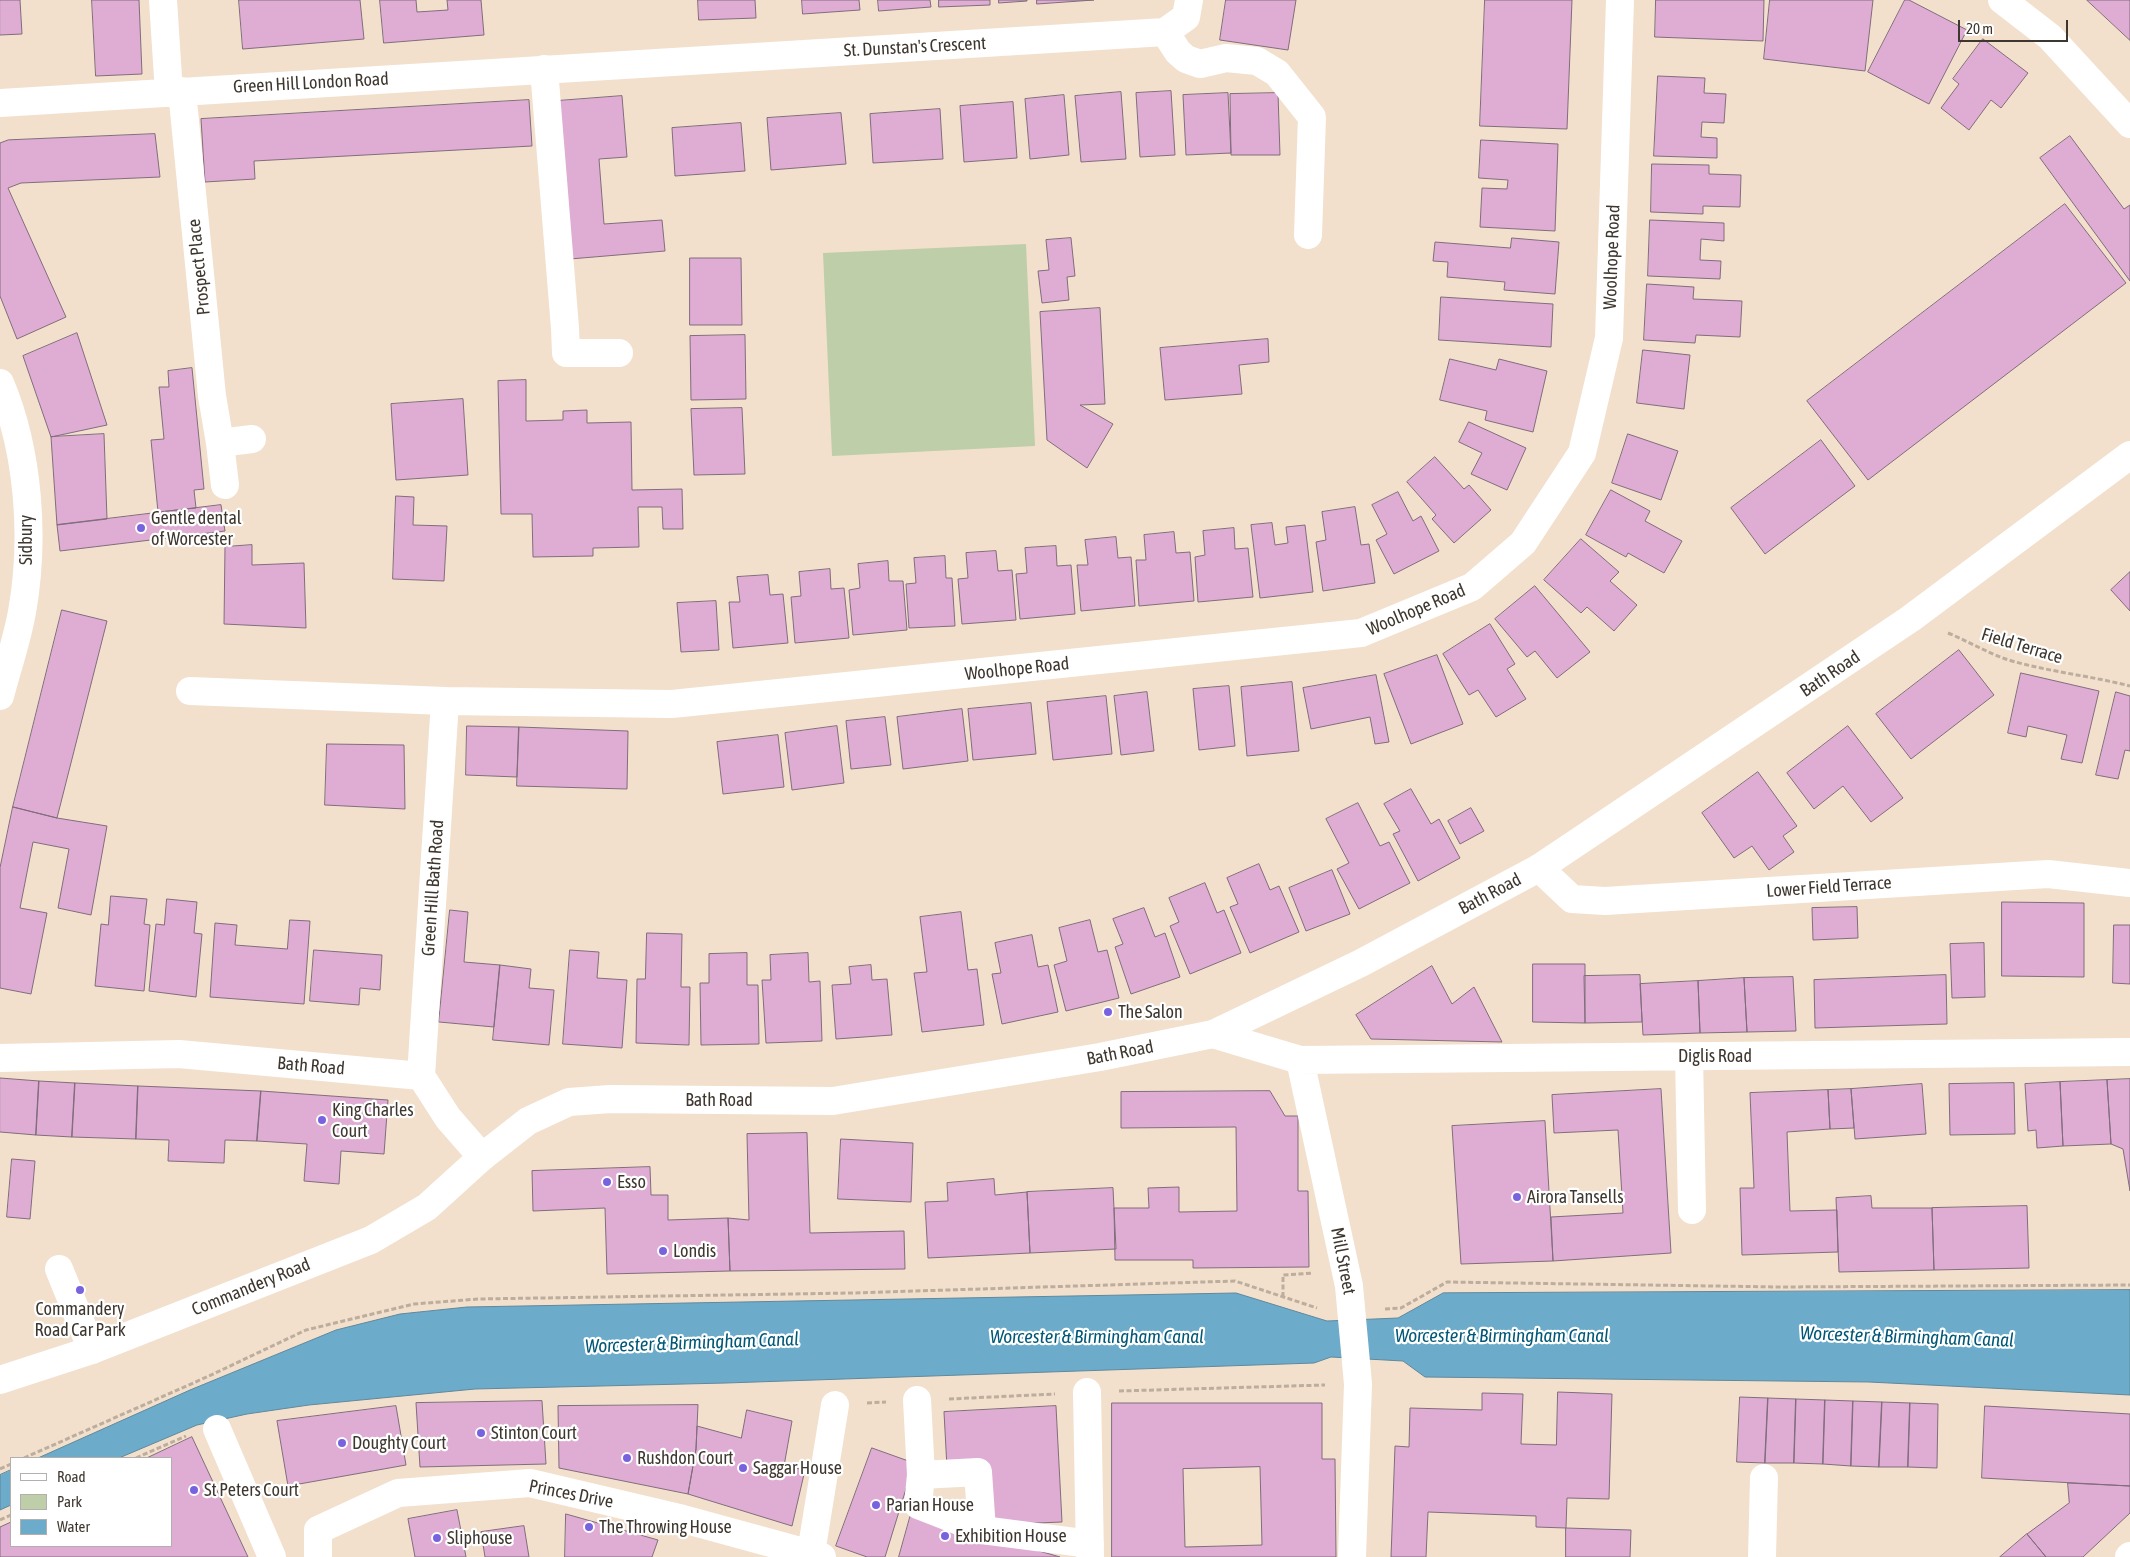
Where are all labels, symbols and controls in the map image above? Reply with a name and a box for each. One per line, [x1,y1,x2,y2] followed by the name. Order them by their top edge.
[1960,10,2070,42] scale bar
[1966,20,1993,37] text: 20 m
[843,32,987,62] street label: St. Dunstan's Crescent
[233,68,389,98] street label: Green Hill London Road
[1599,204,1625,310] street label: Woolhope Road
[183,218,215,316] street label: Prospect Place
[151,507,242,550] place label: Gentle dental of Worcester
[15,515,37,565] street label: Sidbury
[135,522,147,534] marker: Gentle dental of Worcester
[1363,580,1469,640] street label: Woolhope Road
[1979,623,2065,669] street label: Field Terrace
[1796,646,1864,702] street label: Bath Road
[964,653,1070,685] street label: Woolhope Road
[417,819,449,957] street label: Green Hill Bath Road
[1455,869,1525,919] street label: Bath Road
[1766,872,1892,902] street label: Lower Field Terrace
[1118,1001,1183,1023] place label: The Salon
[1102,1006,1114,1018] marker: The Salon
[1085,1036,1155,1070] street label: Bath Road
[1678,1045,1752,1067] street label: Diglis Road
[276,1052,346,1080] street label: Bath Road
[685,1089,753,1111] street label: Bath Road
[332,1099,414,1142] place label: King Charles Court
[316,1114,328,1126] marker: King Charles Court
[617,1171,646,1193] place label: Esso
[601,1176,613,1188] marker: Esso
[1527,1186,1624,1208] place label: Airora Tansells
[1511,1191,1523,1203] marker: Airora Tansells
[1326,1226,1360,1296] street label: Mill Street
[673,1240,716,1262] place label: Londis
[657,1245,669,1257] marker: Londis
[189,1253,313,1321] street label: Commandery Road
[74,1284,86,1296] marker: Commandery Road Car Park
[34,1298,126,1340] place label: Commandery Road Car Park
[1800,1322,2014,1352] water label: Worcester & Birmingham Canal
[1395,1325,1609,1347] water label: Worcester & Birmingham Canal
[990,1326,1204,1348] water label: Worcester & Birmingham Canal
[585,1328,799,1358] water label: Worcester & Birmingham Canal
[491,1422,577,1444] place label: Stinton Court
[475,1427,487,1439] marker: Stinton Court
[352,1432,446,1454] place label: Doughty Court
[336,1437,348,1449] marker: Doughty Court
[637,1447,734,1469] place label: Rushdon Court
[621,1452,633,1464] marker: Rushdon Court
[10,1457,172,1547] legend
[753,1457,842,1479] place label: Saggar House
[737,1462,749,1474] marker: Saggar House
[57,1468,86,1485] text: Road
[527,1475,615,1513] street label: Princes Drive
[204,1479,299,1501] place label: St Peters Court
[188,1484,200,1496] marker: St Peters Court
[57,1493,82,1510] text: Park
[886,1494,974,1516] place label: Parian House
[870,1499,882,1511] marker: Parian House
[599,1516,732,1538] place label: The Throwing House
[57,1518,90,1535] text: Water
[583,1521,595,1533] marker: The Throwing House
[955,1525,1067,1547] place label: Exhibition House
[447,1527,512,1549] place label: Sliphouse
[939,1530,951,1542] marker: Exhibition House
[431,1532,443,1544] marker: Sliphouse

